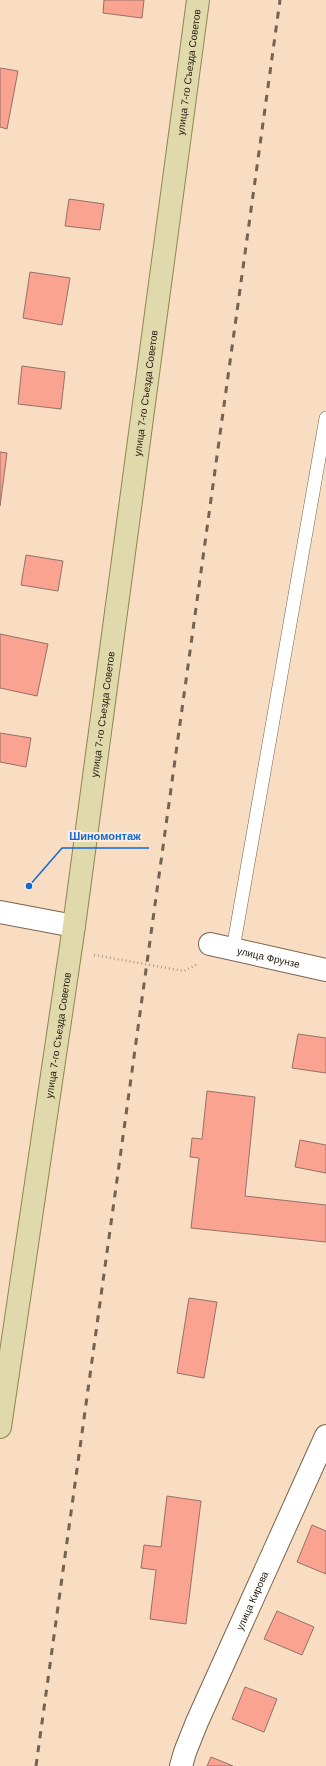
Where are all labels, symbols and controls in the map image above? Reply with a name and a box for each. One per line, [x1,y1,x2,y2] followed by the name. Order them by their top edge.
[174,8,202,136] street label: улица 7-го Съезда Советов
[131,330,159,457] street label: улица 7-го Съезда Советов
[88,651,116,778] street label: улица 7-го Съезда Советов
[62,825,149,848] callout: Шиномонтаж
[69,830,141,842] text: Шиномонтаж
[236,945,301,970] street label: улица Фрунзе
[43,972,73,1099] street label: улица 7-го Съезда Советов
[234,1569,270,1632] street label: улица Кирова

